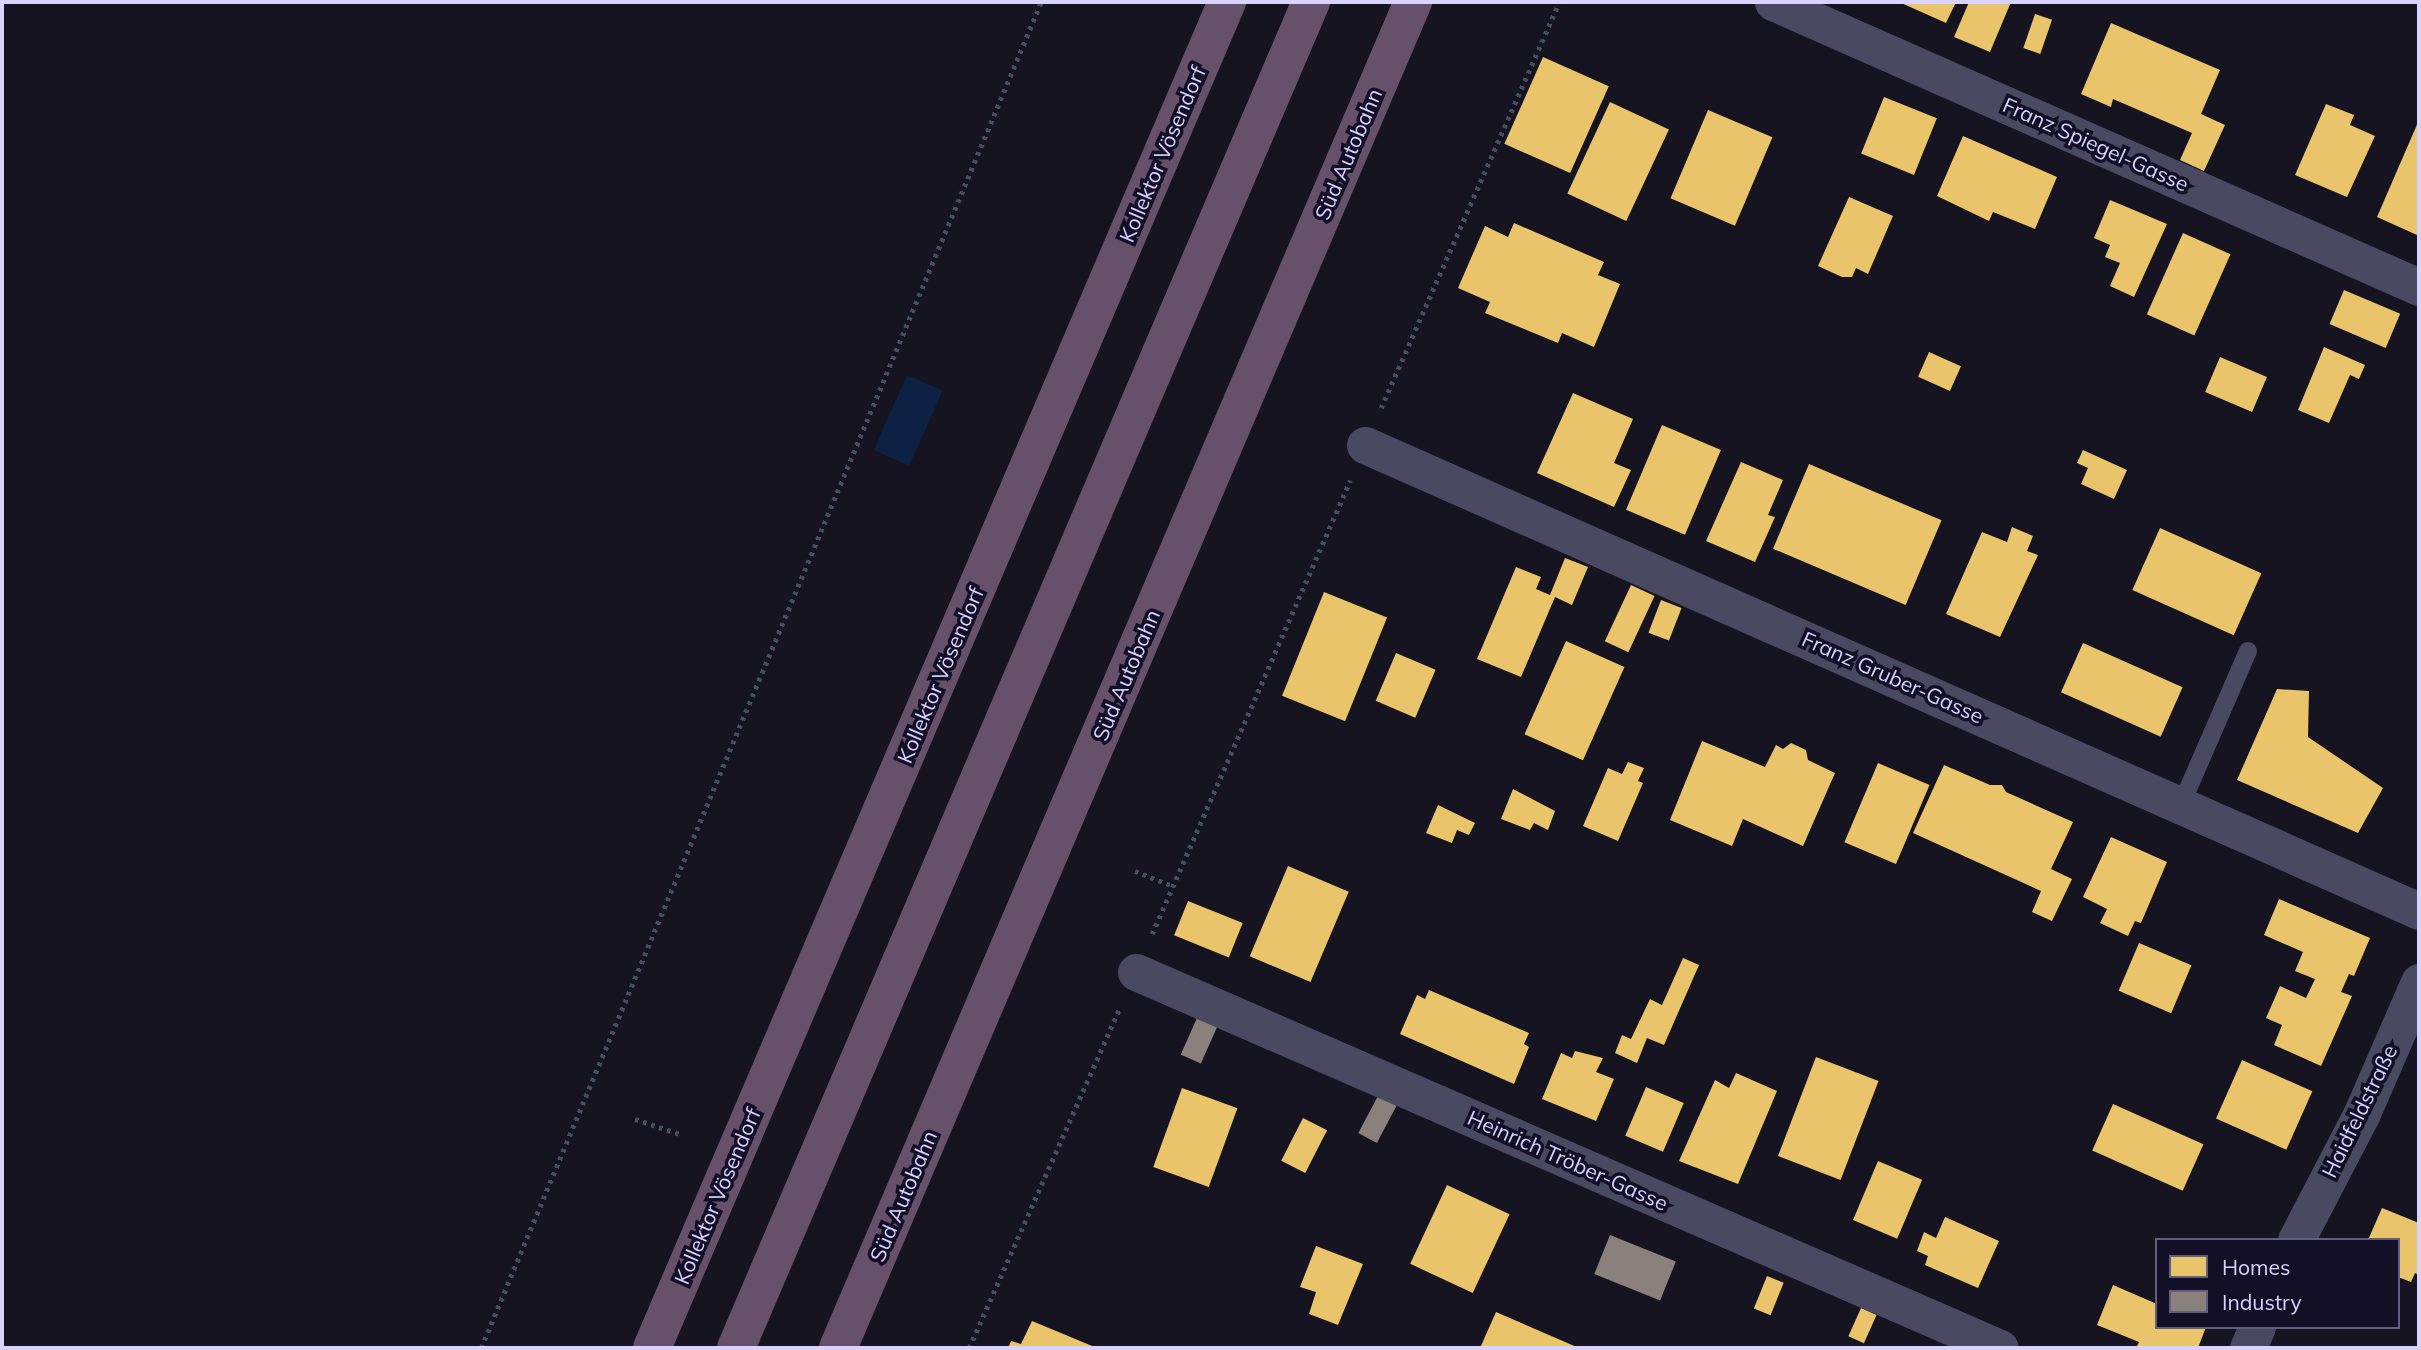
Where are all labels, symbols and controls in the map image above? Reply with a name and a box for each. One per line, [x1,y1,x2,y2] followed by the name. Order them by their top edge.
[1114,62,1210,246] street label: Kollektor Vösendorf
[1309,85,1387,223] street label: Süd Autobahn
[1999,92,2193,196] street label: Franz Spiegel-Gasse
[892,583,988,767] street label: Kollektor Vösendorf
[1087,606,1165,744] street label: Süd Autobahn
[1798,626,1988,728] street label: Franz Gruber-Gasse
[2316,1040,2402,1182] street label: Haidfeldstraße
[669,1104,765,1288] street label: Kollektor Vösendorf
[1464,1104,1672,1216] street label: Heinrich Tröber-Gasse
[864,1127,942,1265] street label: Süd Autobahn
[2155,1238,2400,1329] legend
[2222,1254,2290,1280] text: Homes
[2222,1289,2302,1315] text: Industry

